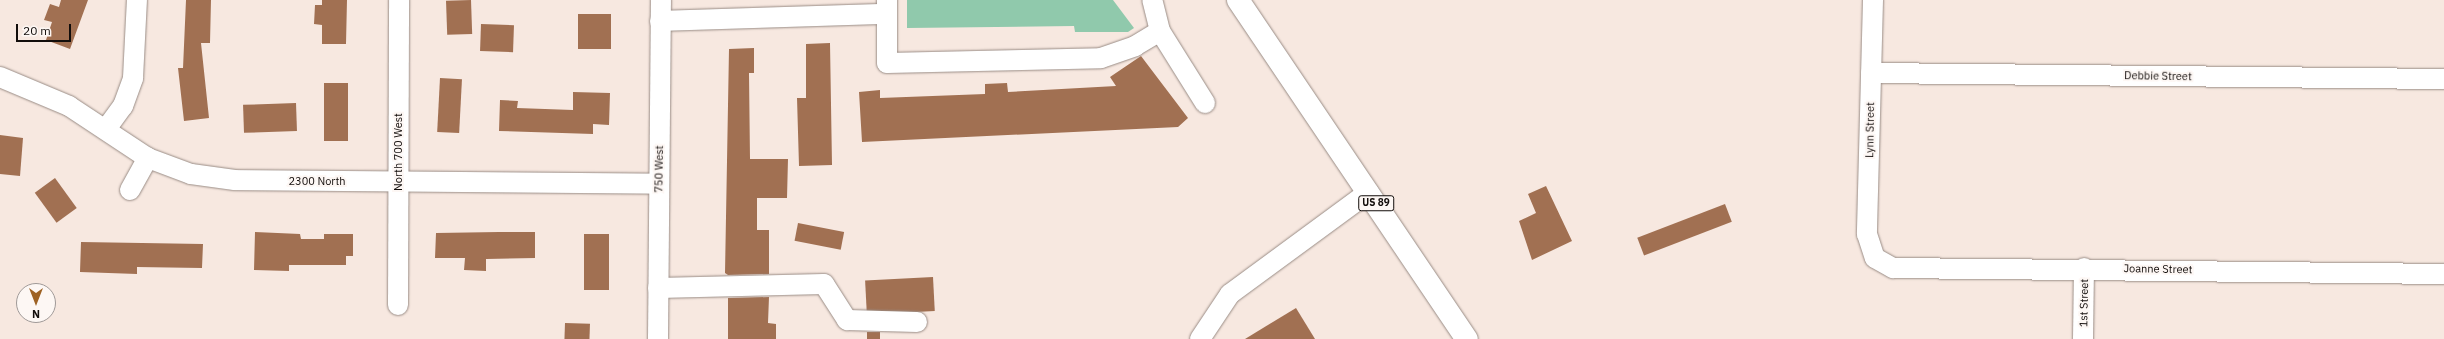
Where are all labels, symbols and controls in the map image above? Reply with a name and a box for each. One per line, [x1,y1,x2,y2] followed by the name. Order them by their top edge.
[18,16,73,42] scale bar
[23,23,51,38] text: 20 m
[2124,69,2192,83] street label: Debbie Street
[1863,102,1877,158] street label: Lynn Street
[391,113,405,191] street label: North 700 West
[652,145,666,193] street label: 750 West
[288,174,346,188] street label: 2300 North
[1358,195,1394,211] road number: US 89
[2123,262,2193,276] street label: Joanne Street
[2077,279,2091,327] street label: 1st Street
[16,283,56,323] north arrow
[32,307,40,321] text: N

